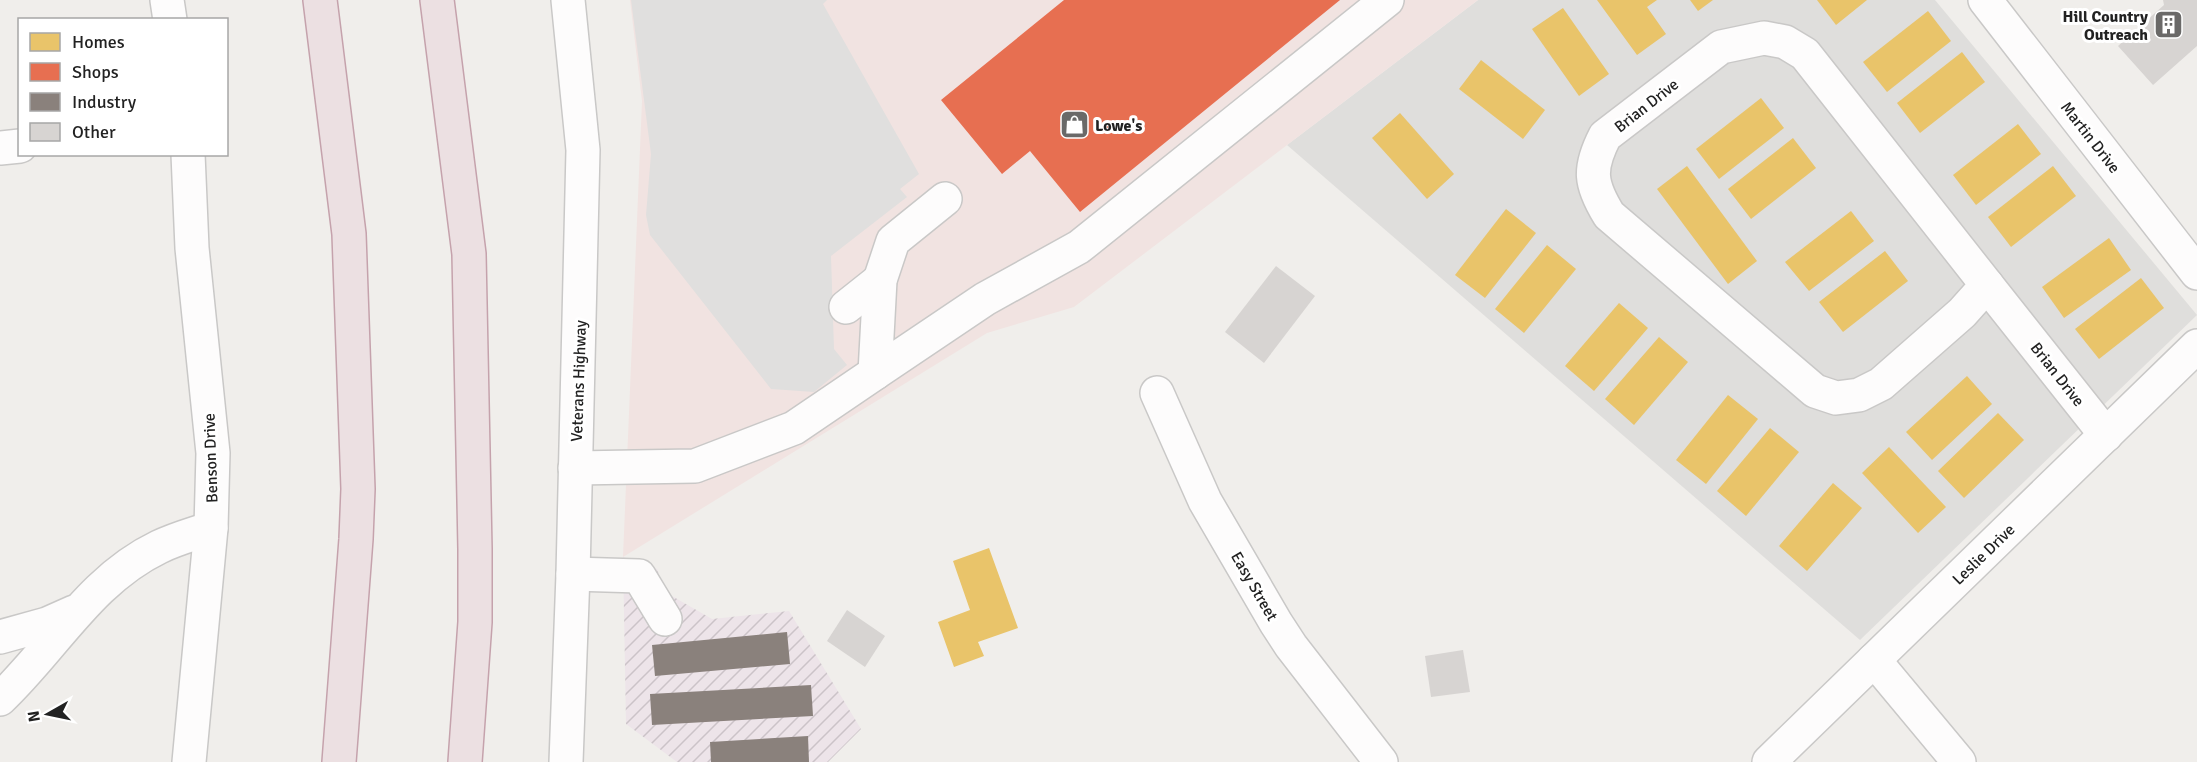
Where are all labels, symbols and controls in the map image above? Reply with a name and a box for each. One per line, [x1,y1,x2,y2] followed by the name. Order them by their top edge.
[2062,7,2148,45] place label: Hill Country Outreach
[2153,9,2185,41] building icon: Hill Country Outreach
[18,18,228,156] legend
[72,31,125,53] text: Homes
[72,61,119,83] text: Shops
[1610,74,1683,137] street label: Brian Drive
[72,91,137,113] text: Industry
[2056,98,2124,177] street label: Martin Drive
[1058,109,1090,141] shop icon: Lowe's
[1095,116,1142,136] place label: Lowe's
[72,121,116,143] text: Other
[567,319,591,442] street label: Veterans Highway
[2026,338,2089,411] street label: Brian Drive
[199,413,223,503] street label: Benson Drive
[1948,520,2019,589] street label: Leslie Drive
[1226,548,1282,625] street label: Easy Street
[18,684,78,744] north arrow
[23,709,45,723] text: N

